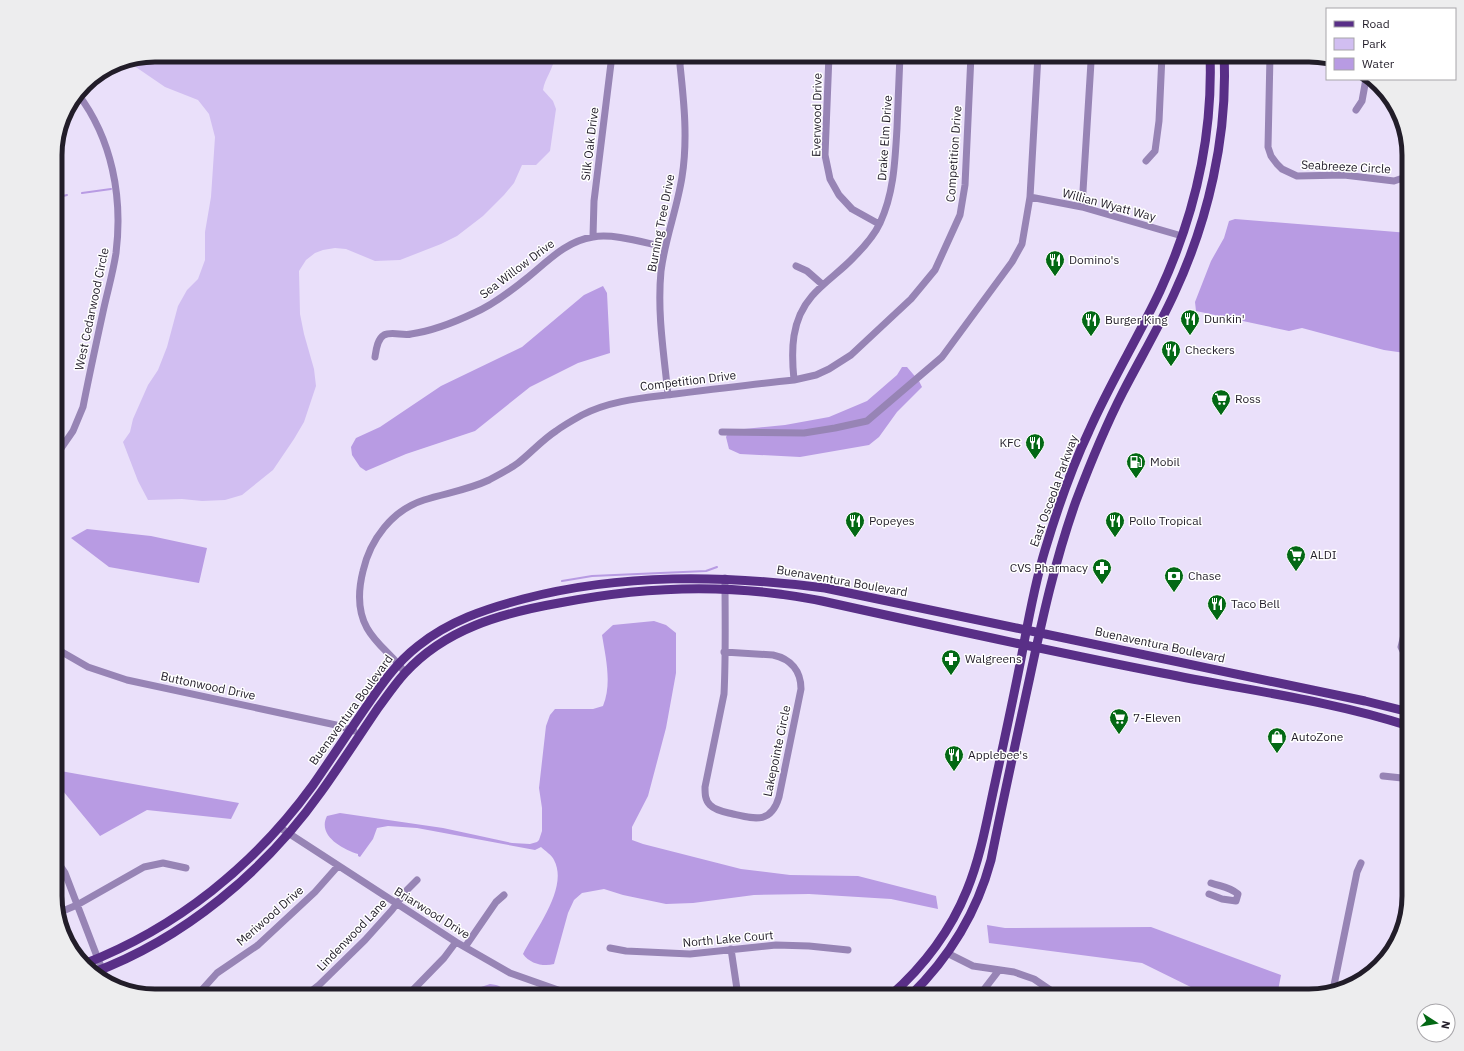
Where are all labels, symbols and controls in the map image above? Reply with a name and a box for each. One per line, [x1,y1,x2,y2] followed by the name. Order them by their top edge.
[1326,8,1456,80] legend
[1362,16,1390,31] text: Road
[1362,36,1387,51] text: Park
[1362,56,1395,71] text: Water
[808,72,825,157] street label: Everwood Drive
[874,94,895,181] street label: Drake Elm Drive
[943,105,964,203] street label: Competition Drive
[578,106,602,182] street label: Silk Oak Drive
[1301,157,1392,176] street label: Seabreeze Circle
[644,172,677,273] street label: Burning Tree Drive
[1061,185,1158,224] street label: Willian Wyatt Way
[476,235,557,302] street label: Sea Willow Drive
[71,246,112,372] street label: West Cedarwood Circle
[1044,249,1066,277] restaurant icon: Domino's
[1069,252,1119,267] place label: Domino's
[1179,308,1201,336] restaurant icon: Dunkin'
[1080,309,1102,337] restaurant icon: Burger King
[1204,311,1245,326] place label: Dunkin'
[1105,312,1168,327] place label: Burger King
[1160,339,1182,367] restaurant icon: Checkers
[1185,342,1235,357] place label: Checkers
[639,367,737,394] street label: Competition Drive
[1210,388,1232,416] supermarket icon: Ross
[1235,391,1261,406] place label: Ross
[1024,432,1046,460] restaurant icon: KFC
[1026,433,1081,549] street label: East Osceola Parkway
[999,435,1022,450] place label: KFC
[1125,451,1147,479] fuel station icon: Mobil
[1150,454,1180,469] place label: Mobil
[844,510,866,538] restaurant icon: Popeyes
[1104,510,1126,538] restaurant icon: Pollo Tropical
[869,513,915,528] place label: Popeyes
[1129,513,1202,528] place label: Pollo Tropical
[1285,544,1307,572] supermarket icon: ALDI
[1310,547,1337,562] place label: ALDI
[1091,557,1113,585] pharmacy icon: CVS Pharmacy
[1010,560,1088,575] place label: CVS Pharmacy
[775,562,909,599] street label: Buenaventura Boulevard
[1163,565,1185,593] bank icon: Chase
[1188,568,1222,583] place label: Chase
[1206,593,1228,621] restaurant icon: Taco Bell
[1231,596,1280,611] place label: Taco Bell
[1094,623,1227,666] street label: Buenaventura Boulevard
[940,648,962,676] pharmacy icon: Walgreens
[965,651,1022,666] place label: Walgreens
[305,652,396,768] street label: Buenaventura Boulevard
[159,668,257,703] street label: Buttonwood Drive
[760,704,794,798] street label: Lakepointe Circle
[1108,707,1130,735] supermarket icon: 7-Eleven
[1133,710,1181,725] place label: 7-Eleven
[1266,726,1288,754] shop icon: AutoZone
[1291,729,1344,744] place label: AutoZone
[943,744,965,772] restaurant icon: Applebee's
[968,747,1028,762] place label: Applebee's
[233,882,307,949] street label: Meriwood Drive
[392,883,473,942] street label: Briarwood Drive
[313,895,390,974] street label: Lindenwood Lane
[682,927,774,950] street label: North Lake Court
[1416,1003,1456,1043] north arrow
[1438,1020,1453,1030] text: N

